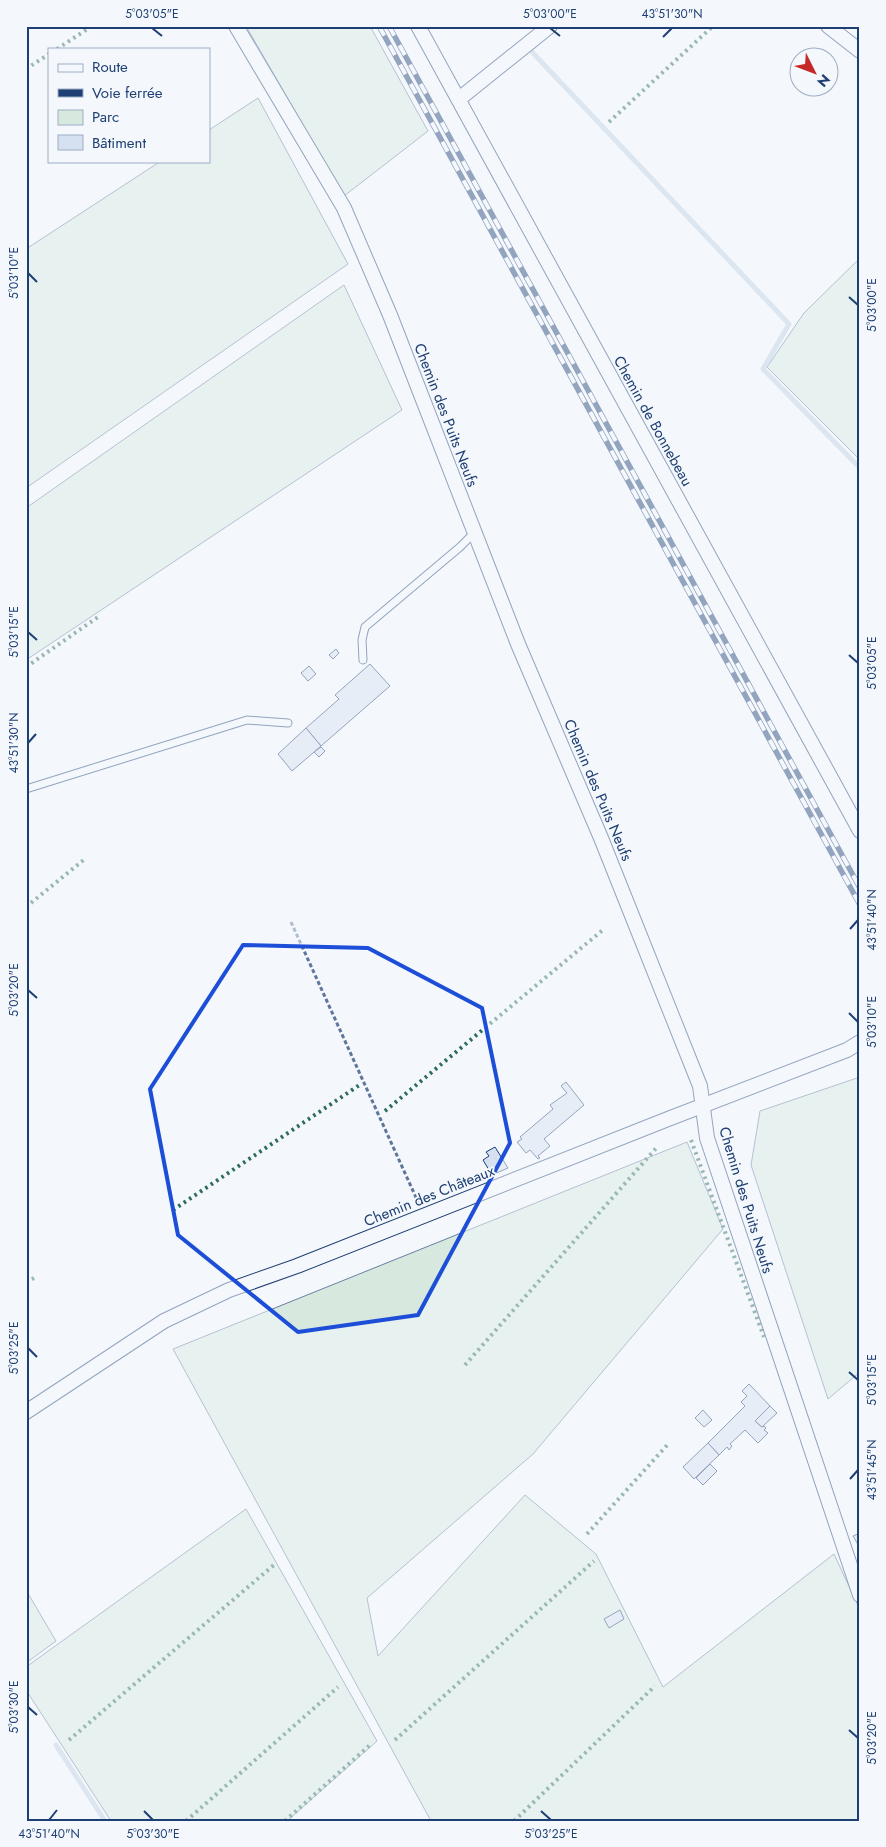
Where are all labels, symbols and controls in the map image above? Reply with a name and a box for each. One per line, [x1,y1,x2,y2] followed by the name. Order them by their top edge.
[125,5,179,23] text: 5°03'05"E
[523,5,577,23] text: 5°03'00"E
[641,5,703,23] text: 43°51'30"N
[48,48,210,162] legend
[788,48,838,98] north arrow
[92,56,128,78] text: Route
[813,70,835,92] text: N
[92,82,163,104] text: Voie ferrée
[92,106,119,128] text: Parc
[92,132,146,154] text: Bâtiment
[5,247,23,299] text: 5°03'10"E
[863,278,881,332] text: 5°03'00"E
[408,340,484,490] street label: Chemin des Puits Neufs
[608,352,698,490] street label: Chemin de Bonnebeau
[5,606,23,658] text: 5°03'15"E
[863,636,881,690] text: 5°03'05"E
[5,712,23,774] text: 43°51'30"N
[558,716,638,864] street label: Chemin des Puits Neufs
[863,889,881,951] text: 43°51'40"N
[5,963,23,1017] text: 5°03'20"E
[863,996,881,1048] text: 5°03'10"E
[713,1124,779,1276] street label: Chemin des Puits Neufs
[361,1160,498,1232] street label: Chemin des Châteaux
[5,1321,23,1375] text: 5°03'25"E
[863,1354,881,1406] text: 5°03'15"E
[863,1439,881,1501] text: 43°51'45"N
[5,1680,23,1734] text: 5°03'30"E
[863,1711,881,1765] text: 5°03'20"E
[18,1825,80,1843] text: 43°51'40"N
[126,1825,180,1843] text: 5°03'30"E
[524,1825,578,1843] text: 5°03'25"E

